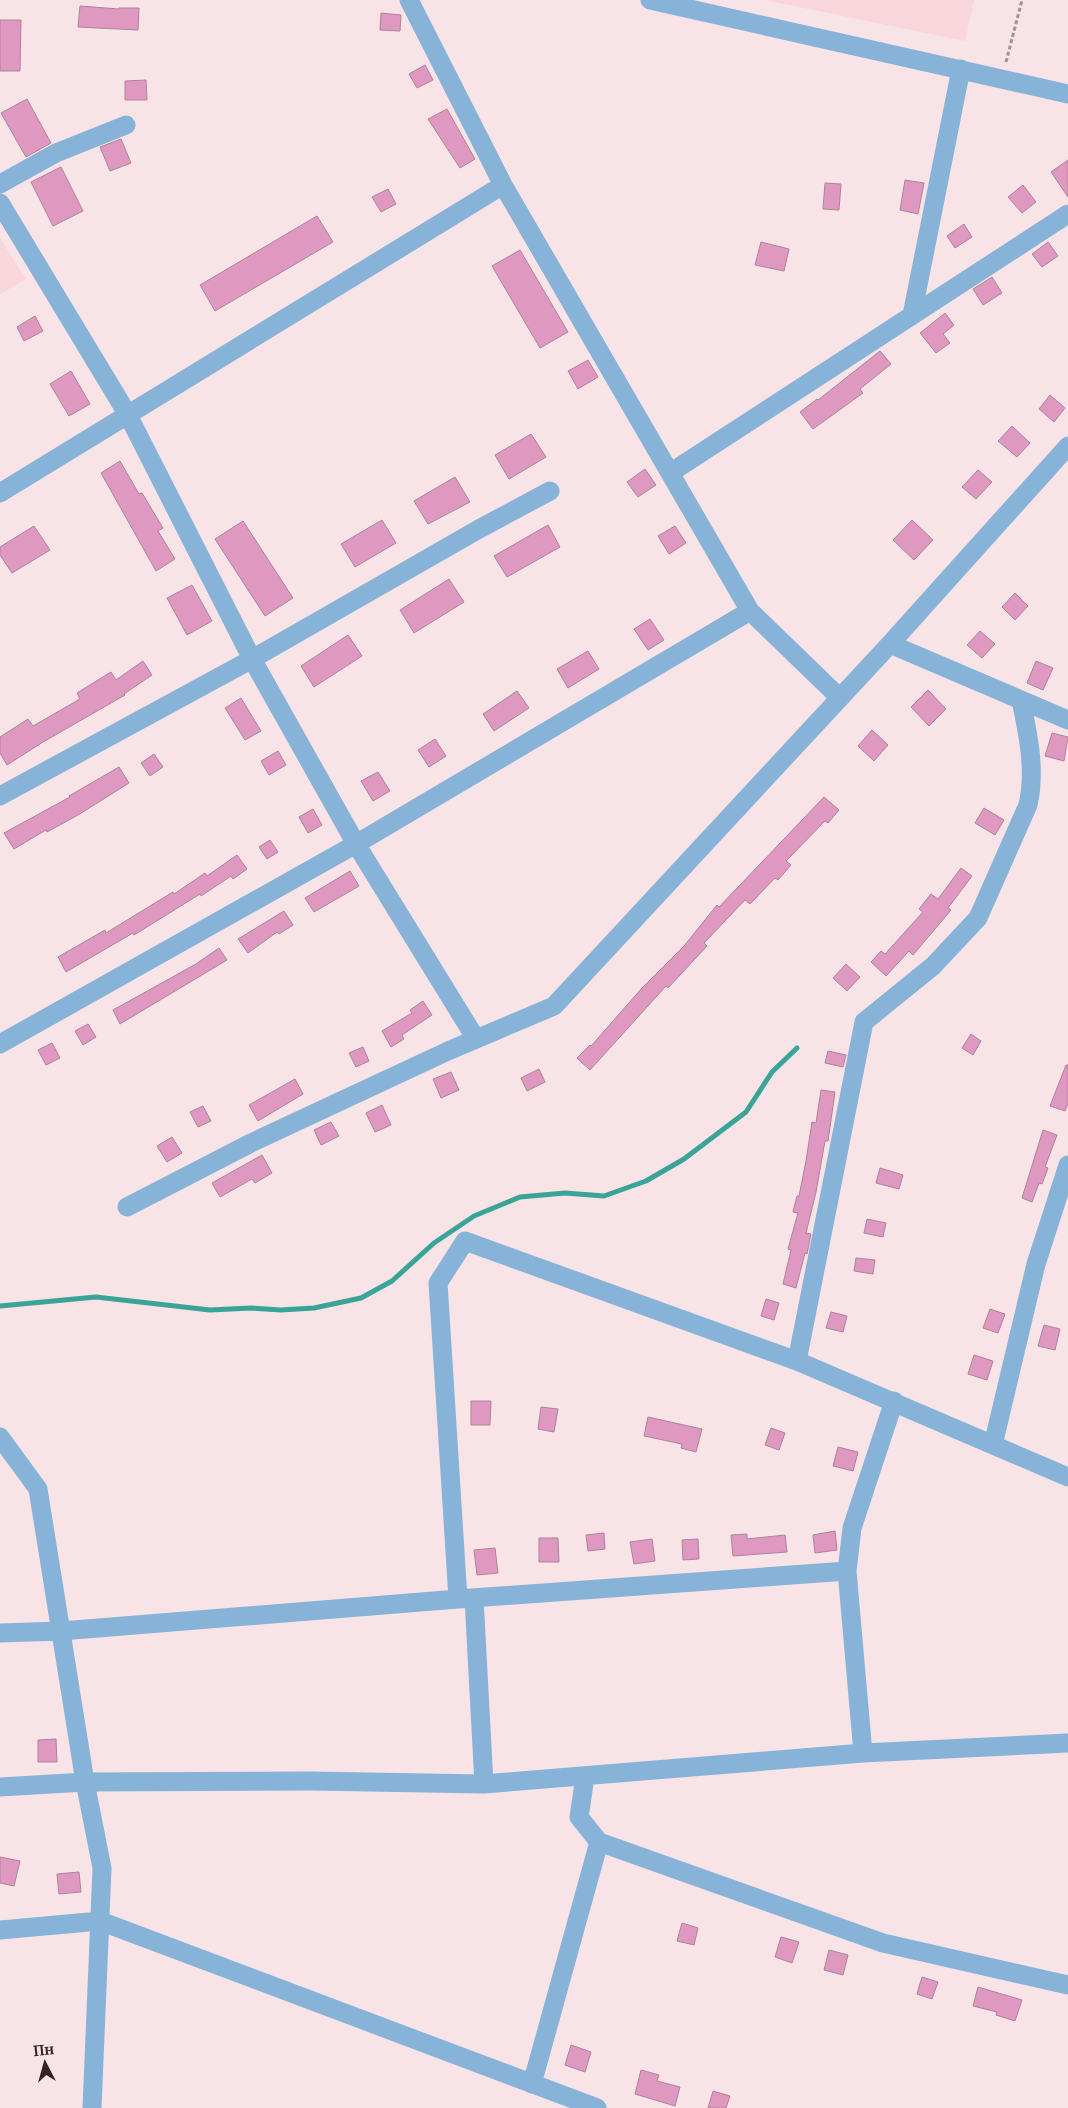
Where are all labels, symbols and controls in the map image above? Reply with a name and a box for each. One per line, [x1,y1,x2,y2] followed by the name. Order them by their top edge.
[20,2038,70,2088] north arrow
[32,2040,55,2060] text: Пн

